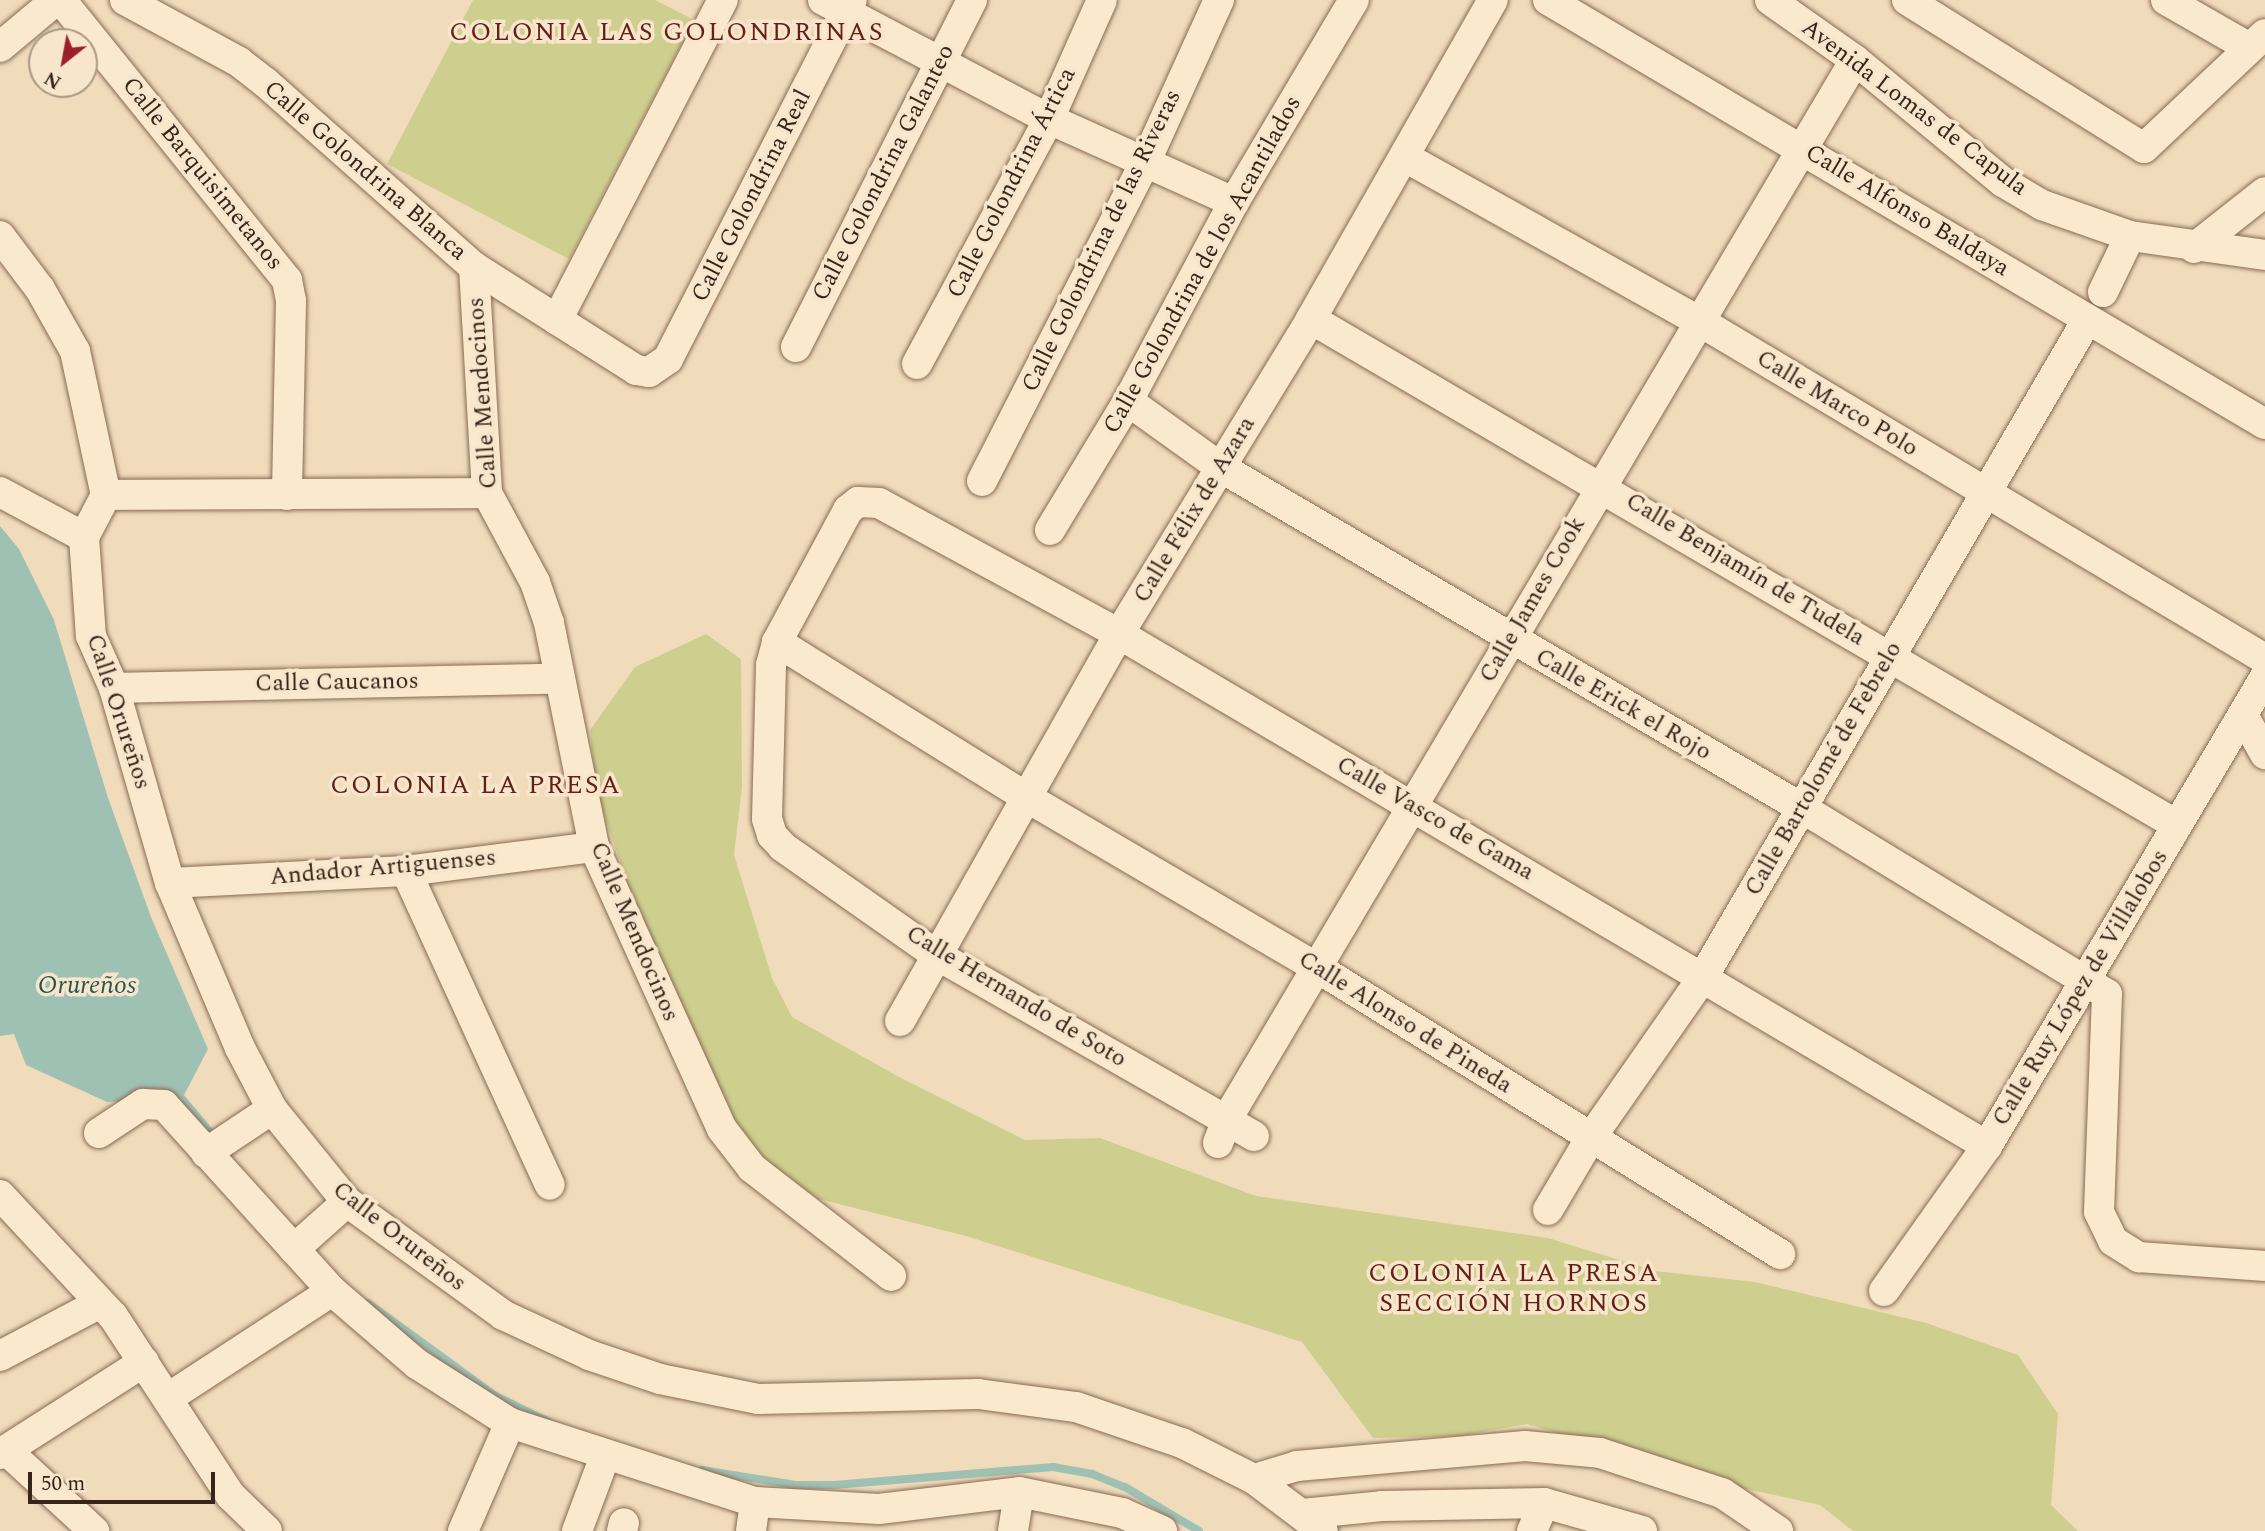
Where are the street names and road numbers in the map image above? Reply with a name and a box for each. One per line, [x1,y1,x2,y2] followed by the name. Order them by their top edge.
[1795,14,2033,202] street label: Avenida Lomas de Capula
[807,40,961,306] street label: Calle Golondrina Galanteo
[941,63,1083,303] street label: Calle Golondrina Ártica
[115,72,289,276] street label: Calle Barquisimetanos
[258,75,472,267] street label: Calle Golondrina Blanca
[686,85,818,307] street label: Calle Golondrina Real
[1016,85,1188,397] street label: Calle Golondrina de las Riveras
[1098,91,1308,439] street label: Calle Golondrina de los Acantilados
[1800,139,2014,283] street label: Calle Alfonso Baldaya
[462,296,504,490] street label: Calle Mendocinos
[1751,344,1923,464] street label: Calle Marco Polo
[1128,412,1262,608] street label: Calle Félix de Azara
[1620,487,1870,653] street label: Calle Benjamín de Tudela
[1474,512,1592,688] street label: Calle James Cook
[79,631,157,793] street label: Calle Orureños
[1739,637,1909,901] street label: Calle Bartolomé de Febrelo
[1530,643,1716,767] street label: Calle Erick el Rojo
[255,667,419,699] street label: Calle Caucanos
[1331,751,1539,887] street label: Calle Vasco de Gama
[583,838,685,1026] street label: Calle Mendocinos
[269,844,497,892] street label: Andador Artiguenses
[1987,845,2175,1131] street label: Calle Ruy López de Villalobos
[901,920,1131,1074] street label: Calle Hernando de Soto
[1293,945,1517,1101] street label: Calle Alonso de Pineda
[326,1176,472,1298] street label: Calle Orureños

